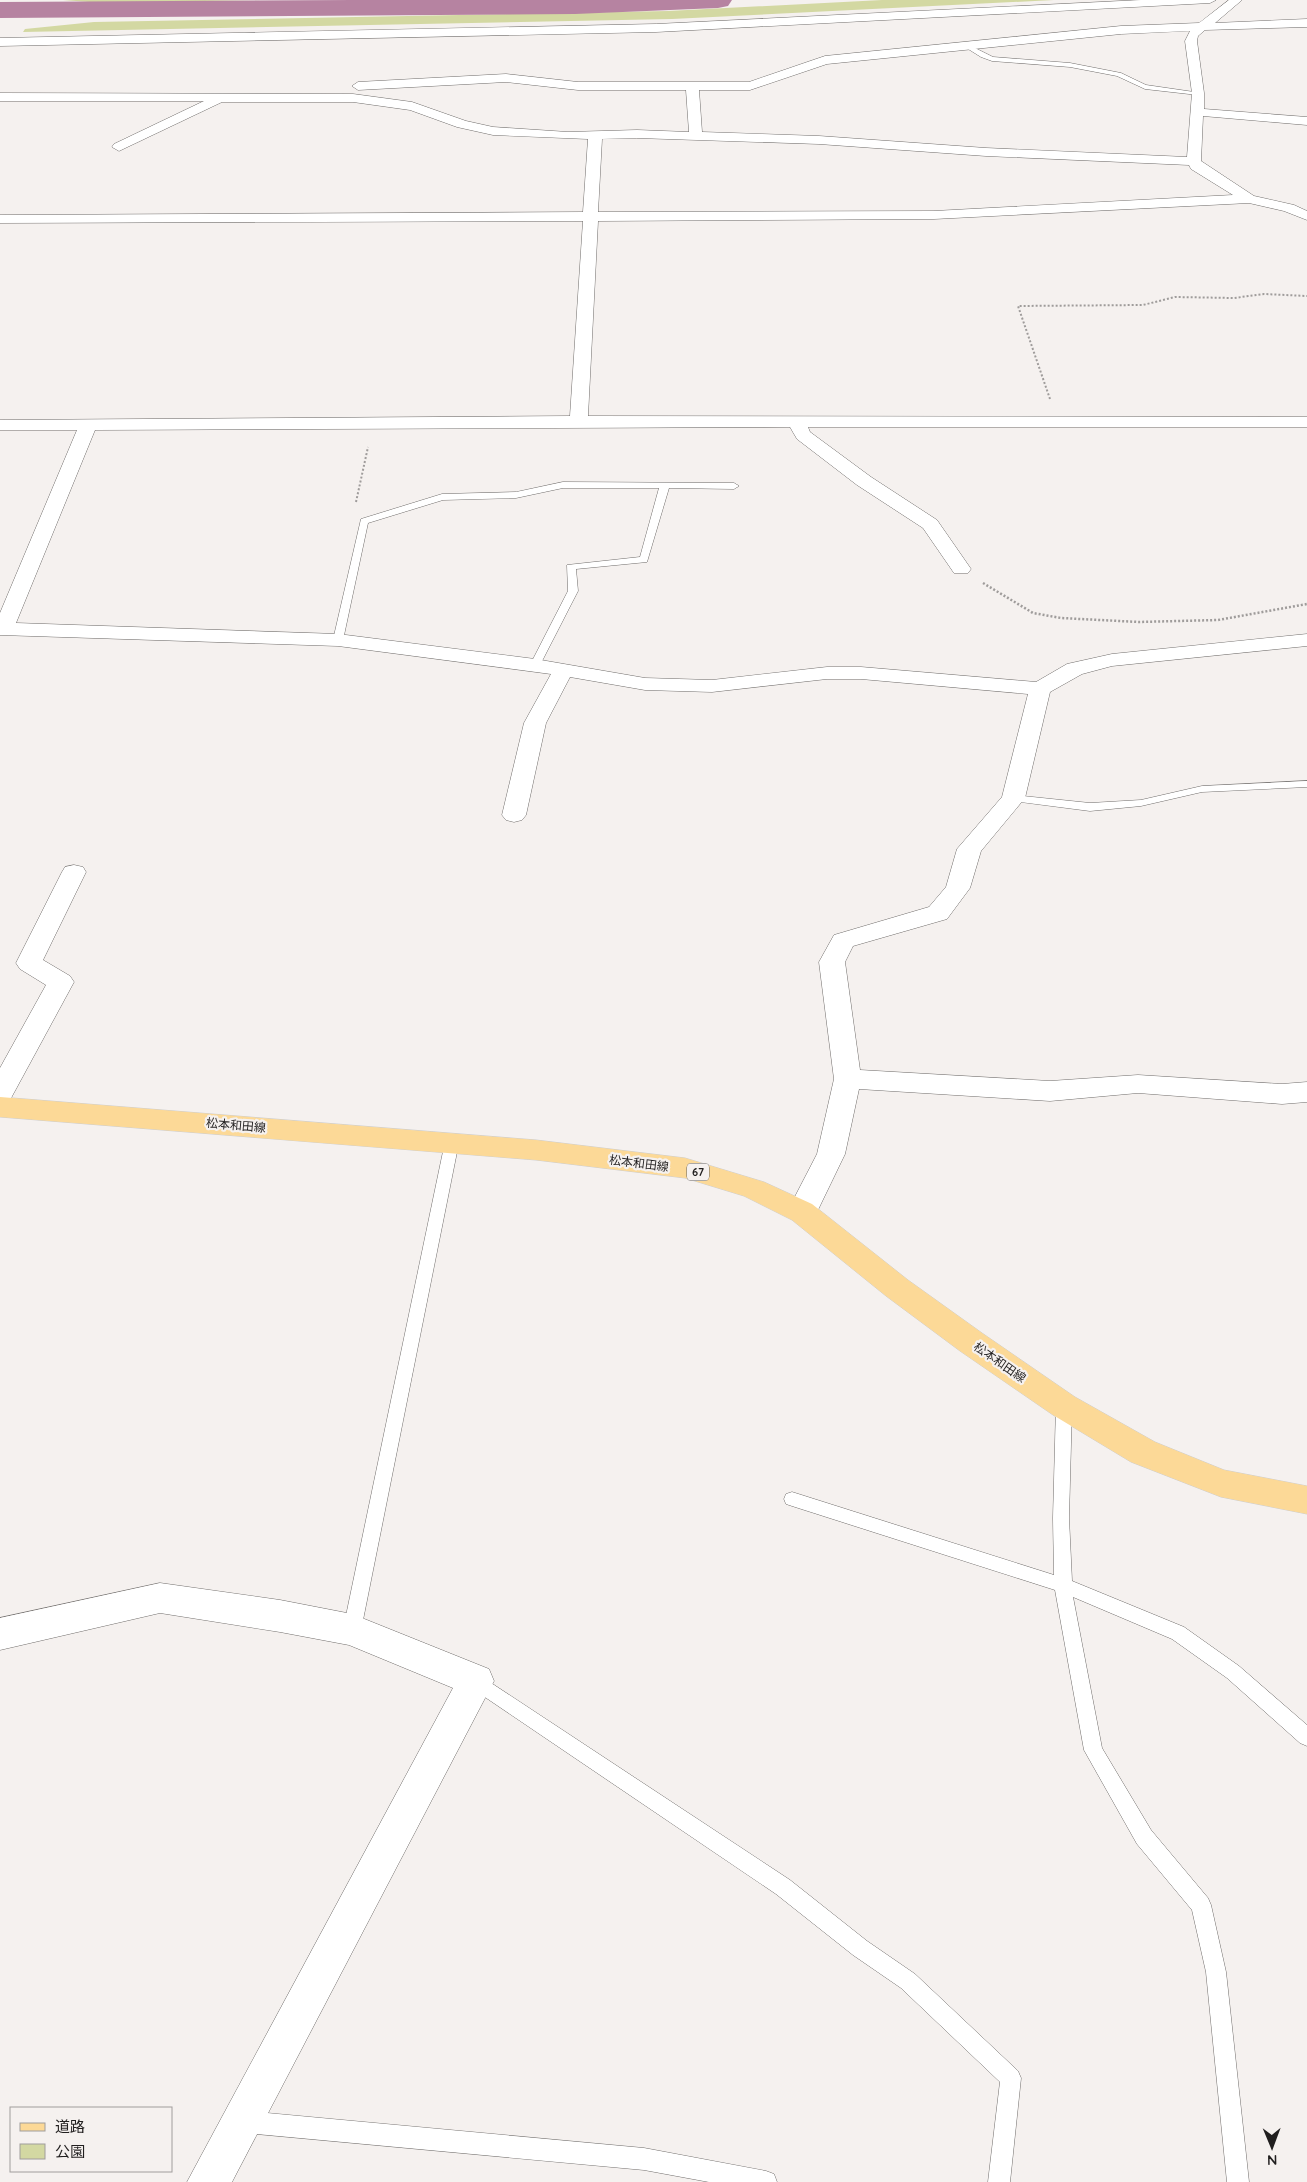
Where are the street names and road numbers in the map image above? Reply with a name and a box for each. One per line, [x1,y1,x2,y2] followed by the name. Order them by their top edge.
[205,1115,267,1135] street label: 松本和田線
[608,1152,670,1174] street label: 松本和田線
[687,1164,709,1180] road number: 67
[971,1339,1029,1385] street label: 松本和田線

